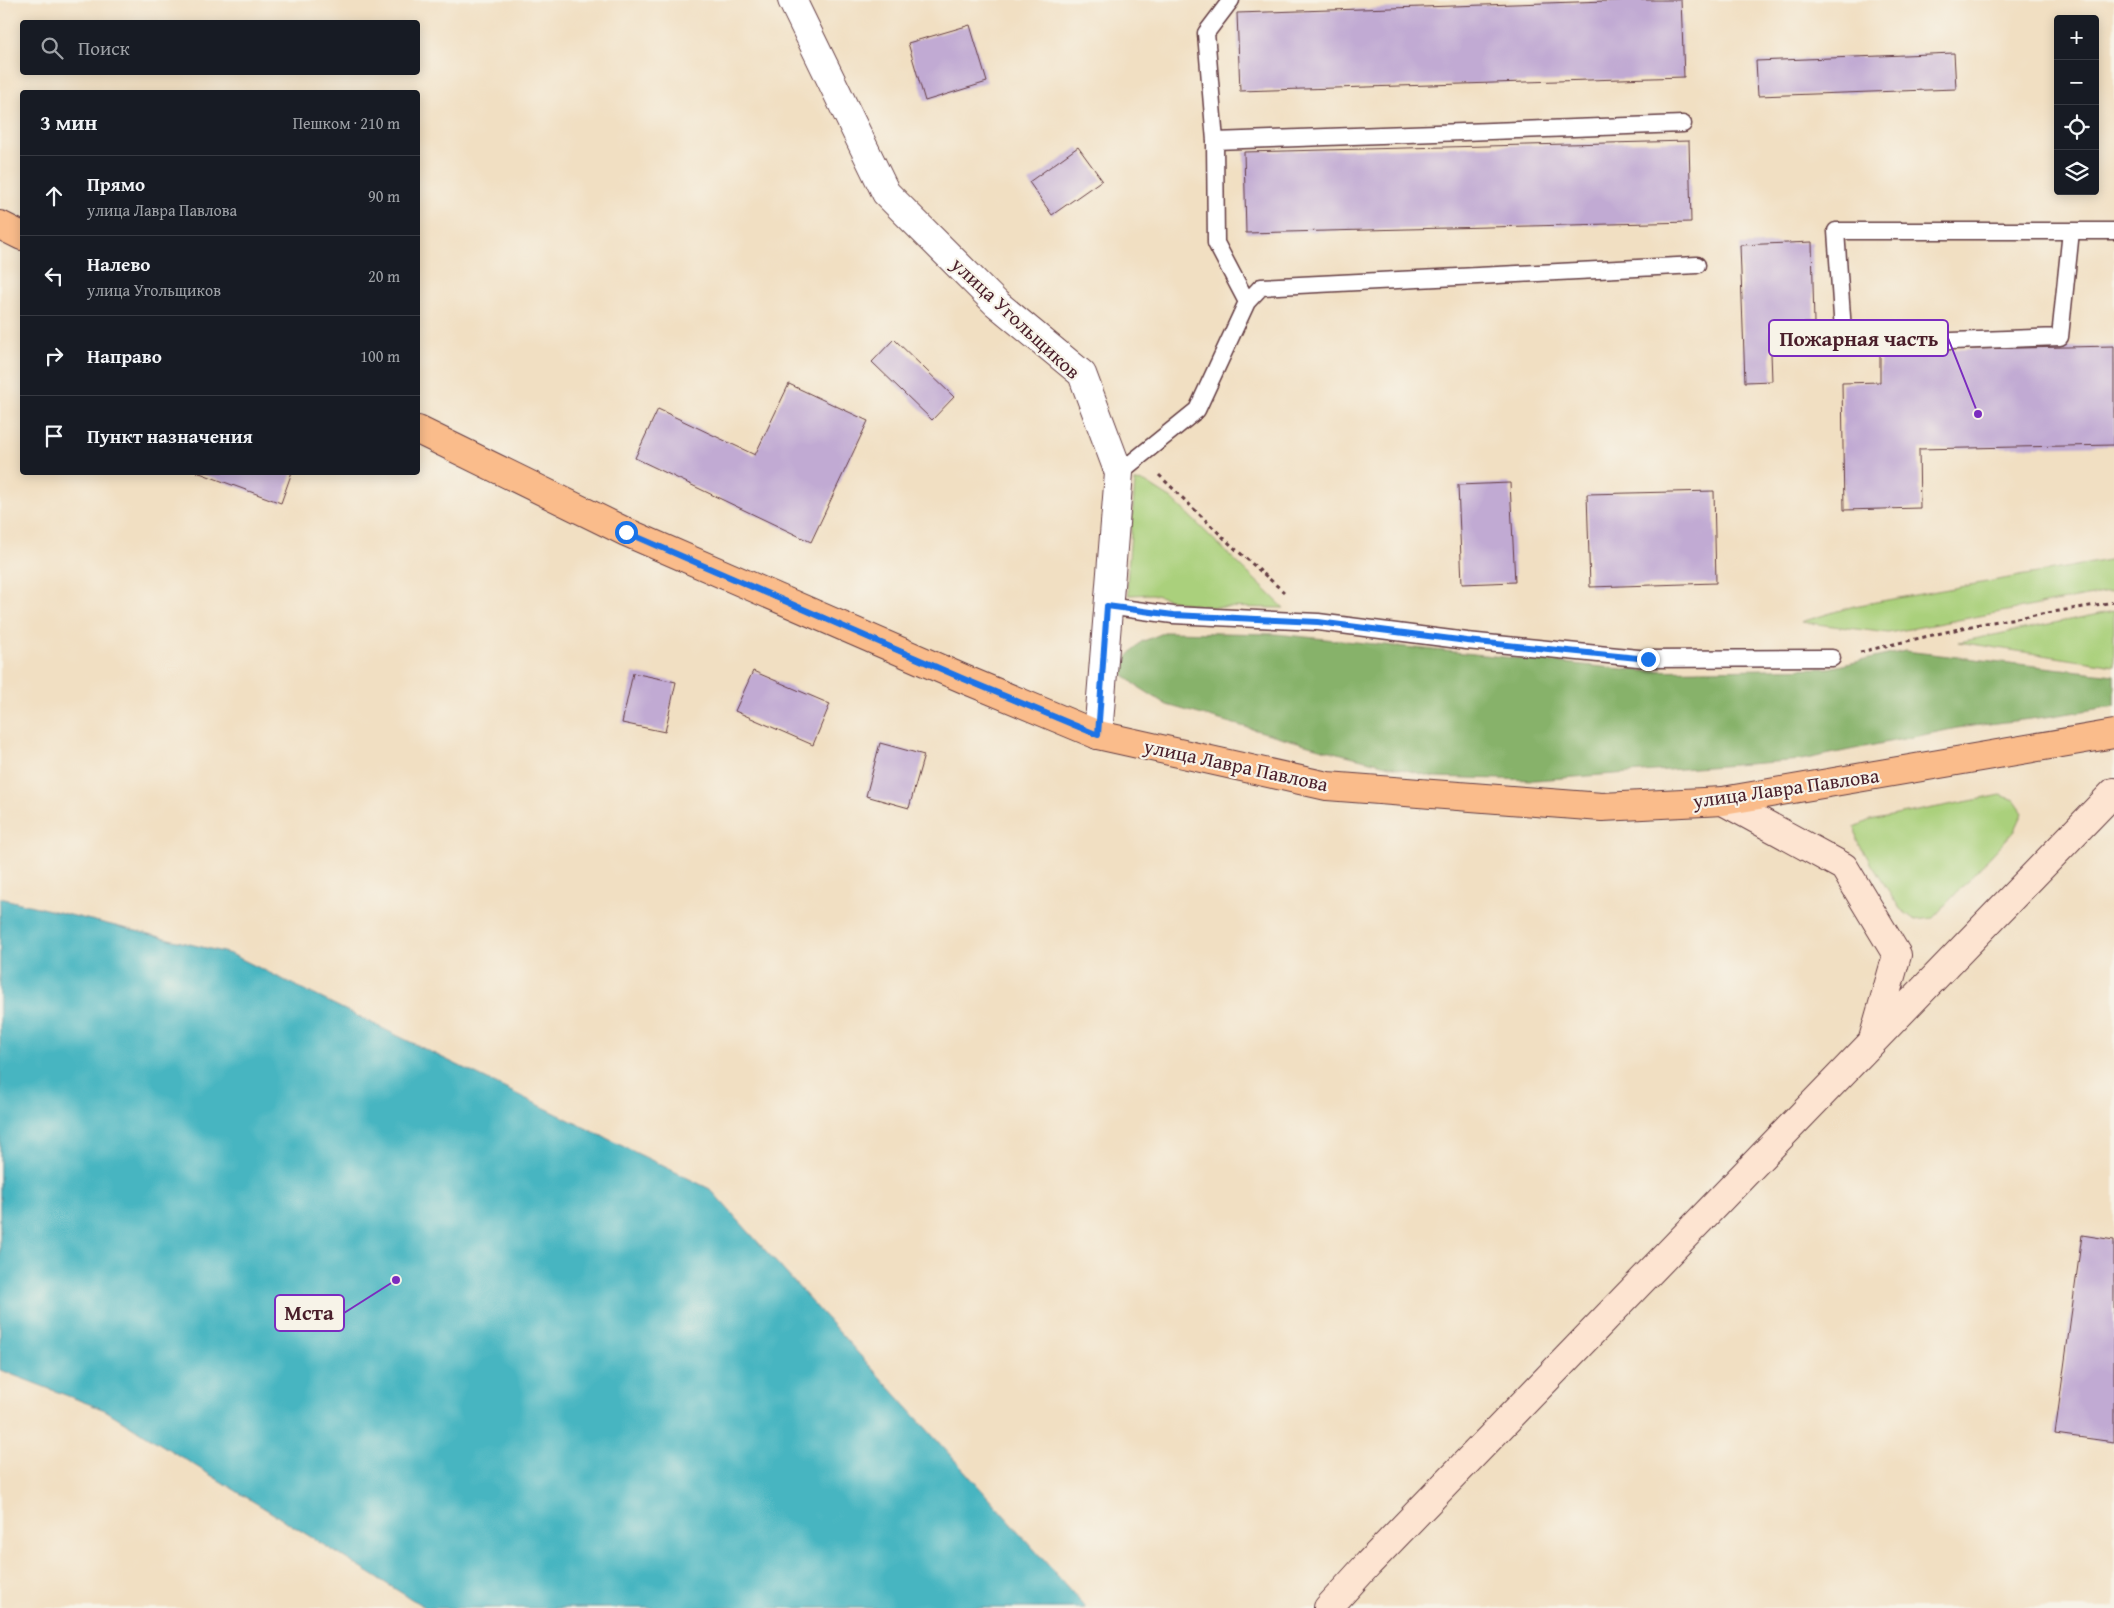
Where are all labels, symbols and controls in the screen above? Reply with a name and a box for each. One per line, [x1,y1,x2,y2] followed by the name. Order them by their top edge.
[2054,15,2099,195] map controls
[2054,15,2099,60] button: +
[20,20,420,75] search box
[38,34,66,62] icon: search
[78,34,130,62] text: Поиск
[2054,60,2099,105] button: −
[2054,105,2099,150] button: locate
[40,107,97,138] text: 3 мин
[293,111,400,135] text: Пешком · 210 m
[2054,150,2099,195] button: layers
[87,170,145,198] text: Прямо
[40,182,68,210] icon: ahead
[368,184,400,208] text: 90 m
[87,198,237,222] text: улица Лавра Павлова
[944,249,1087,385] street label: улица Угольщиков
[87,250,150,278] text: Налево
[40,262,68,290] icon: left
[368,264,400,288] text: 20 m
[87,278,221,302] text: улица Угольщиков
[1769,320,1948,356] callout: Пожарная часть
[1779,323,1939,354] text: Пожарная часть
[40,342,68,370] icon: right
[87,342,162,370] text: Направо
[360,344,400,368] text: 100 m
[40,422,68,450] icon: arrive
[87,422,253,450] text: Пункт назначения
[615,521,638,544] route start
[1637,648,1660,671] route end
[1140,731,1331,798] street label: улица Лавра Павлова
[1690,760,1881,815] street label: улица Лавра Павлова
[275,1295,344,1331] callout: Мста
[284,1297,334,1328] text: Мста

